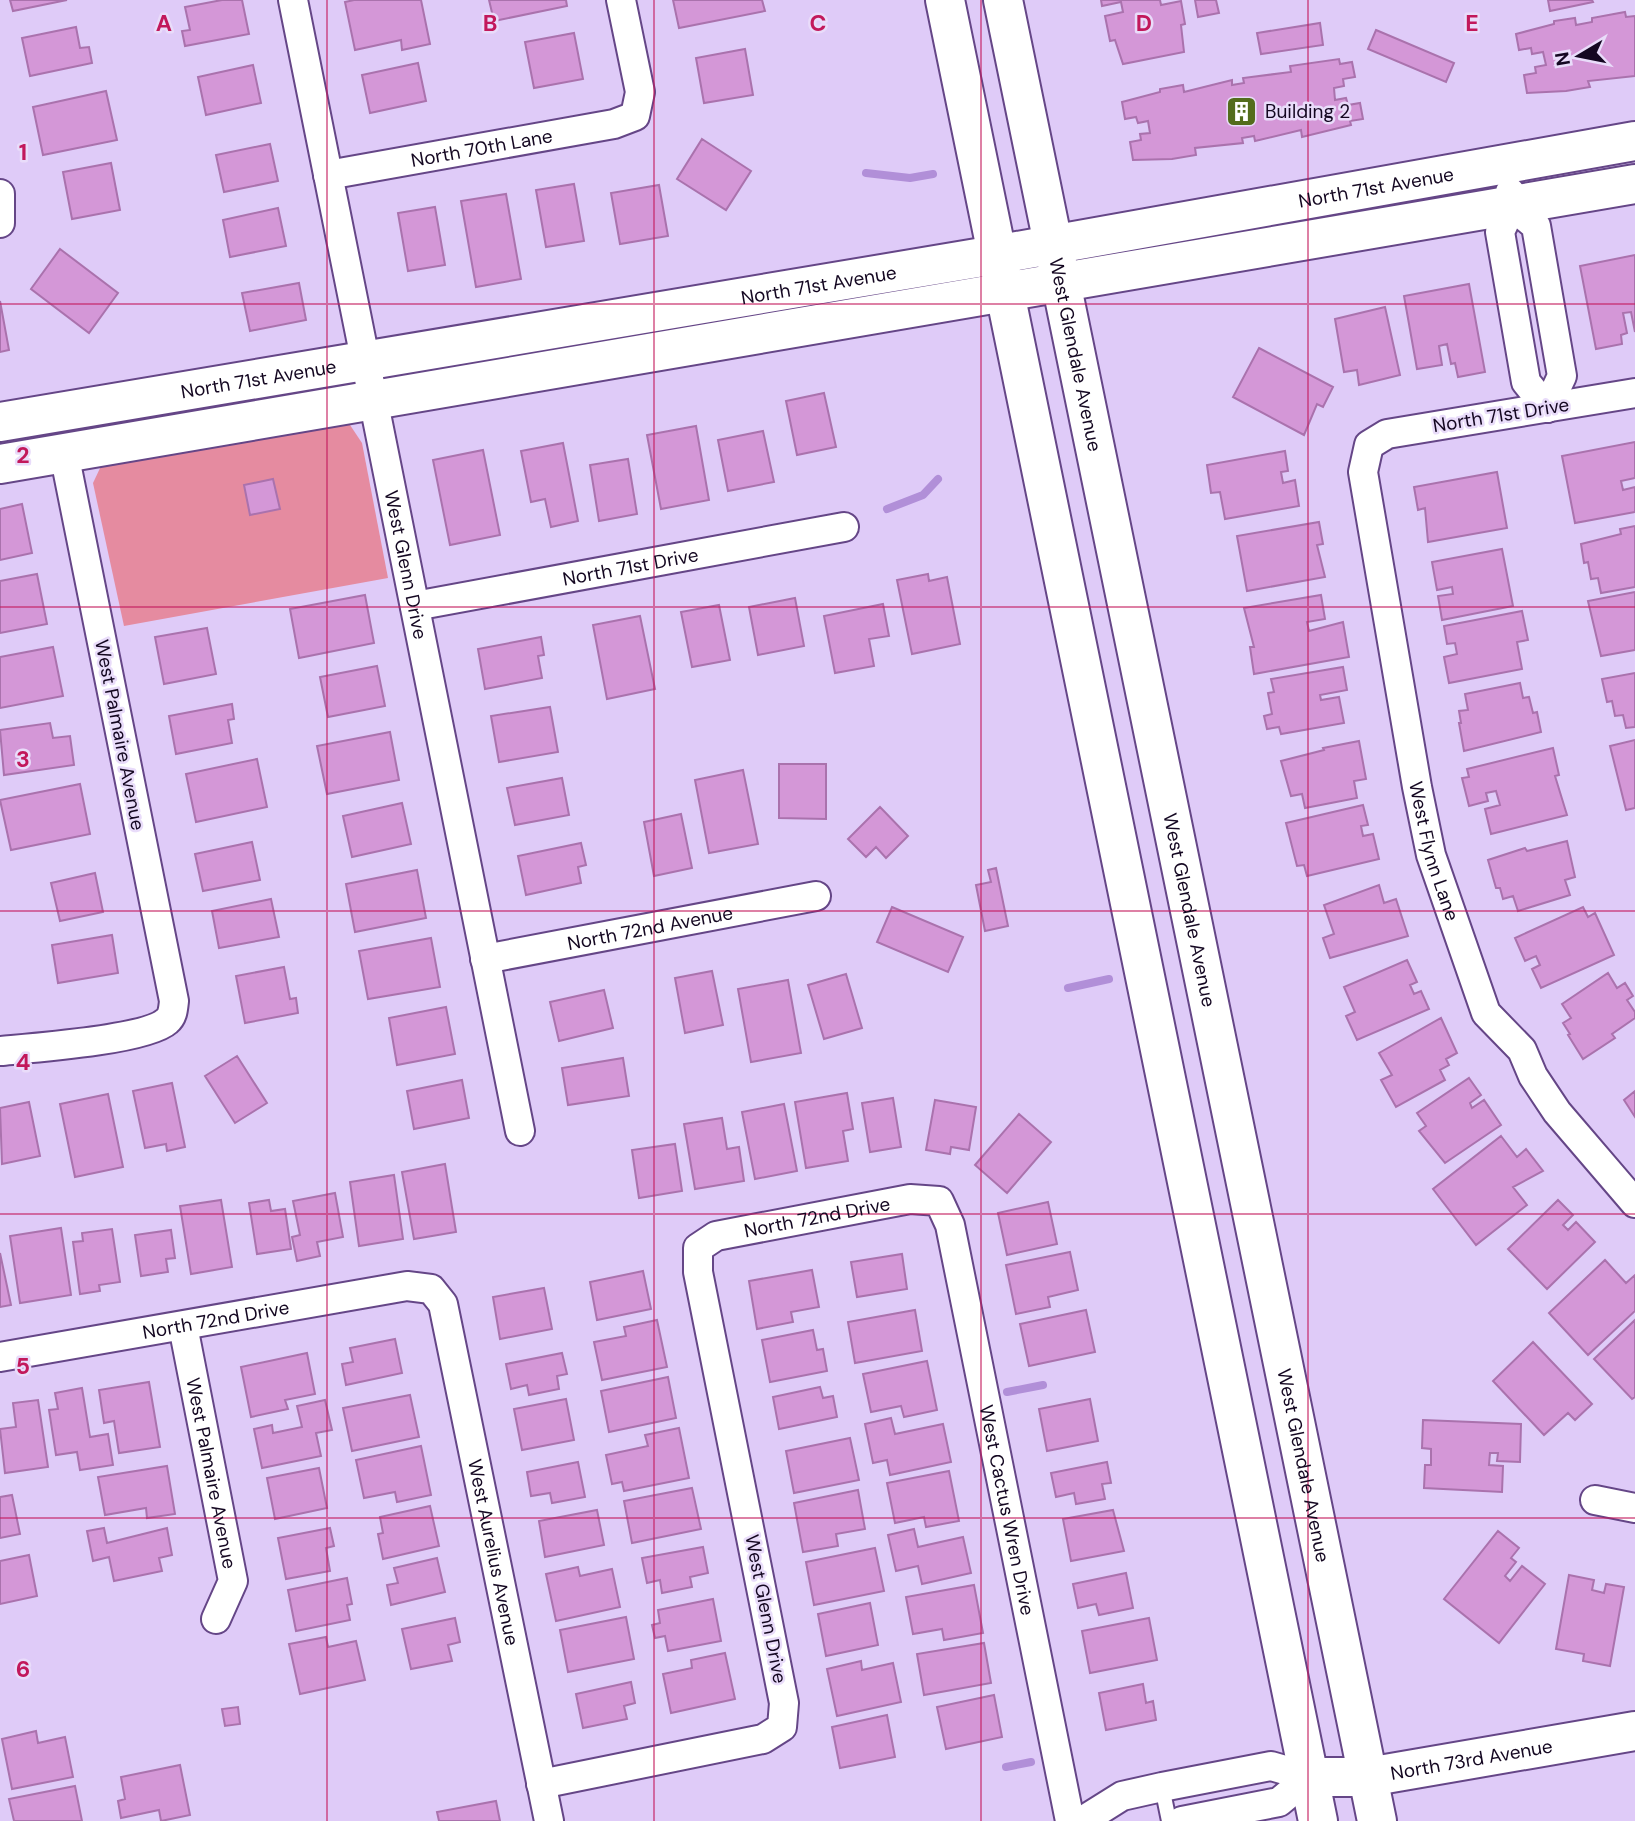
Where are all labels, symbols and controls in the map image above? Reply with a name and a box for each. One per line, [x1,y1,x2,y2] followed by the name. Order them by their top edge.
[156,8,172,38] text: A
[483,8,497,38] text: B
[810,8,826,38] text: C
[1136,8,1152,38] text: D
[1465,8,1479,38] text: E
[1544,21,1614,91] north arrow
[1549,50,1576,68] text: N
[1225,94,1259,128] building icon: Building 2
[1265,99,1350,124] place label: Building 2
[409,123,554,172] street label: North 70th Lane
[19,137,27,167] text: 1
[1296,161,1456,213] street label: North 71st Avenue
[1044,255,1108,454] street label: West Glendale Avenue
[739,259,898,310] street label: North 71st Avenue
[179,353,338,404] street label: North 71st Avenue
[1431,392,1571,438] street label: North 71st Drive
[16,440,30,470] text: 2
[379,488,433,641] street label: West Glenn Drive
[560,542,700,591] street label: North 71st Drive
[89,637,151,833] street label: West Palmaire Avenue
[16,744,30,774] text: 3
[1404,779,1465,924] street label: West Flynn Lane
[1158,811,1222,1009] street label: West Glendale Avenue
[565,900,735,956] street label: North 72nd Avenue
[16,1047,31,1077] text: 4
[742,1191,892,1243] street label: North 72nd Drive
[140,1294,291,1344] street label: North 72nd Drive
[16,1351,30,1381] text: 5
[1272,1366,1336,1565] street label: West Glendale Avenue
[181,1376,243,1571] street label: West Palmaire Avenue
[974,1403,1041,1617] street label: West Cactus Wren Drive
[463,1457,525,1648] street label: West Aurelius Avenue
[739,1532,793,1686] street label: West Glenn Drive
[16,1654,30,1684] text: 6
[1389,1733,1554,1785] street label: North 73rd Avenue

